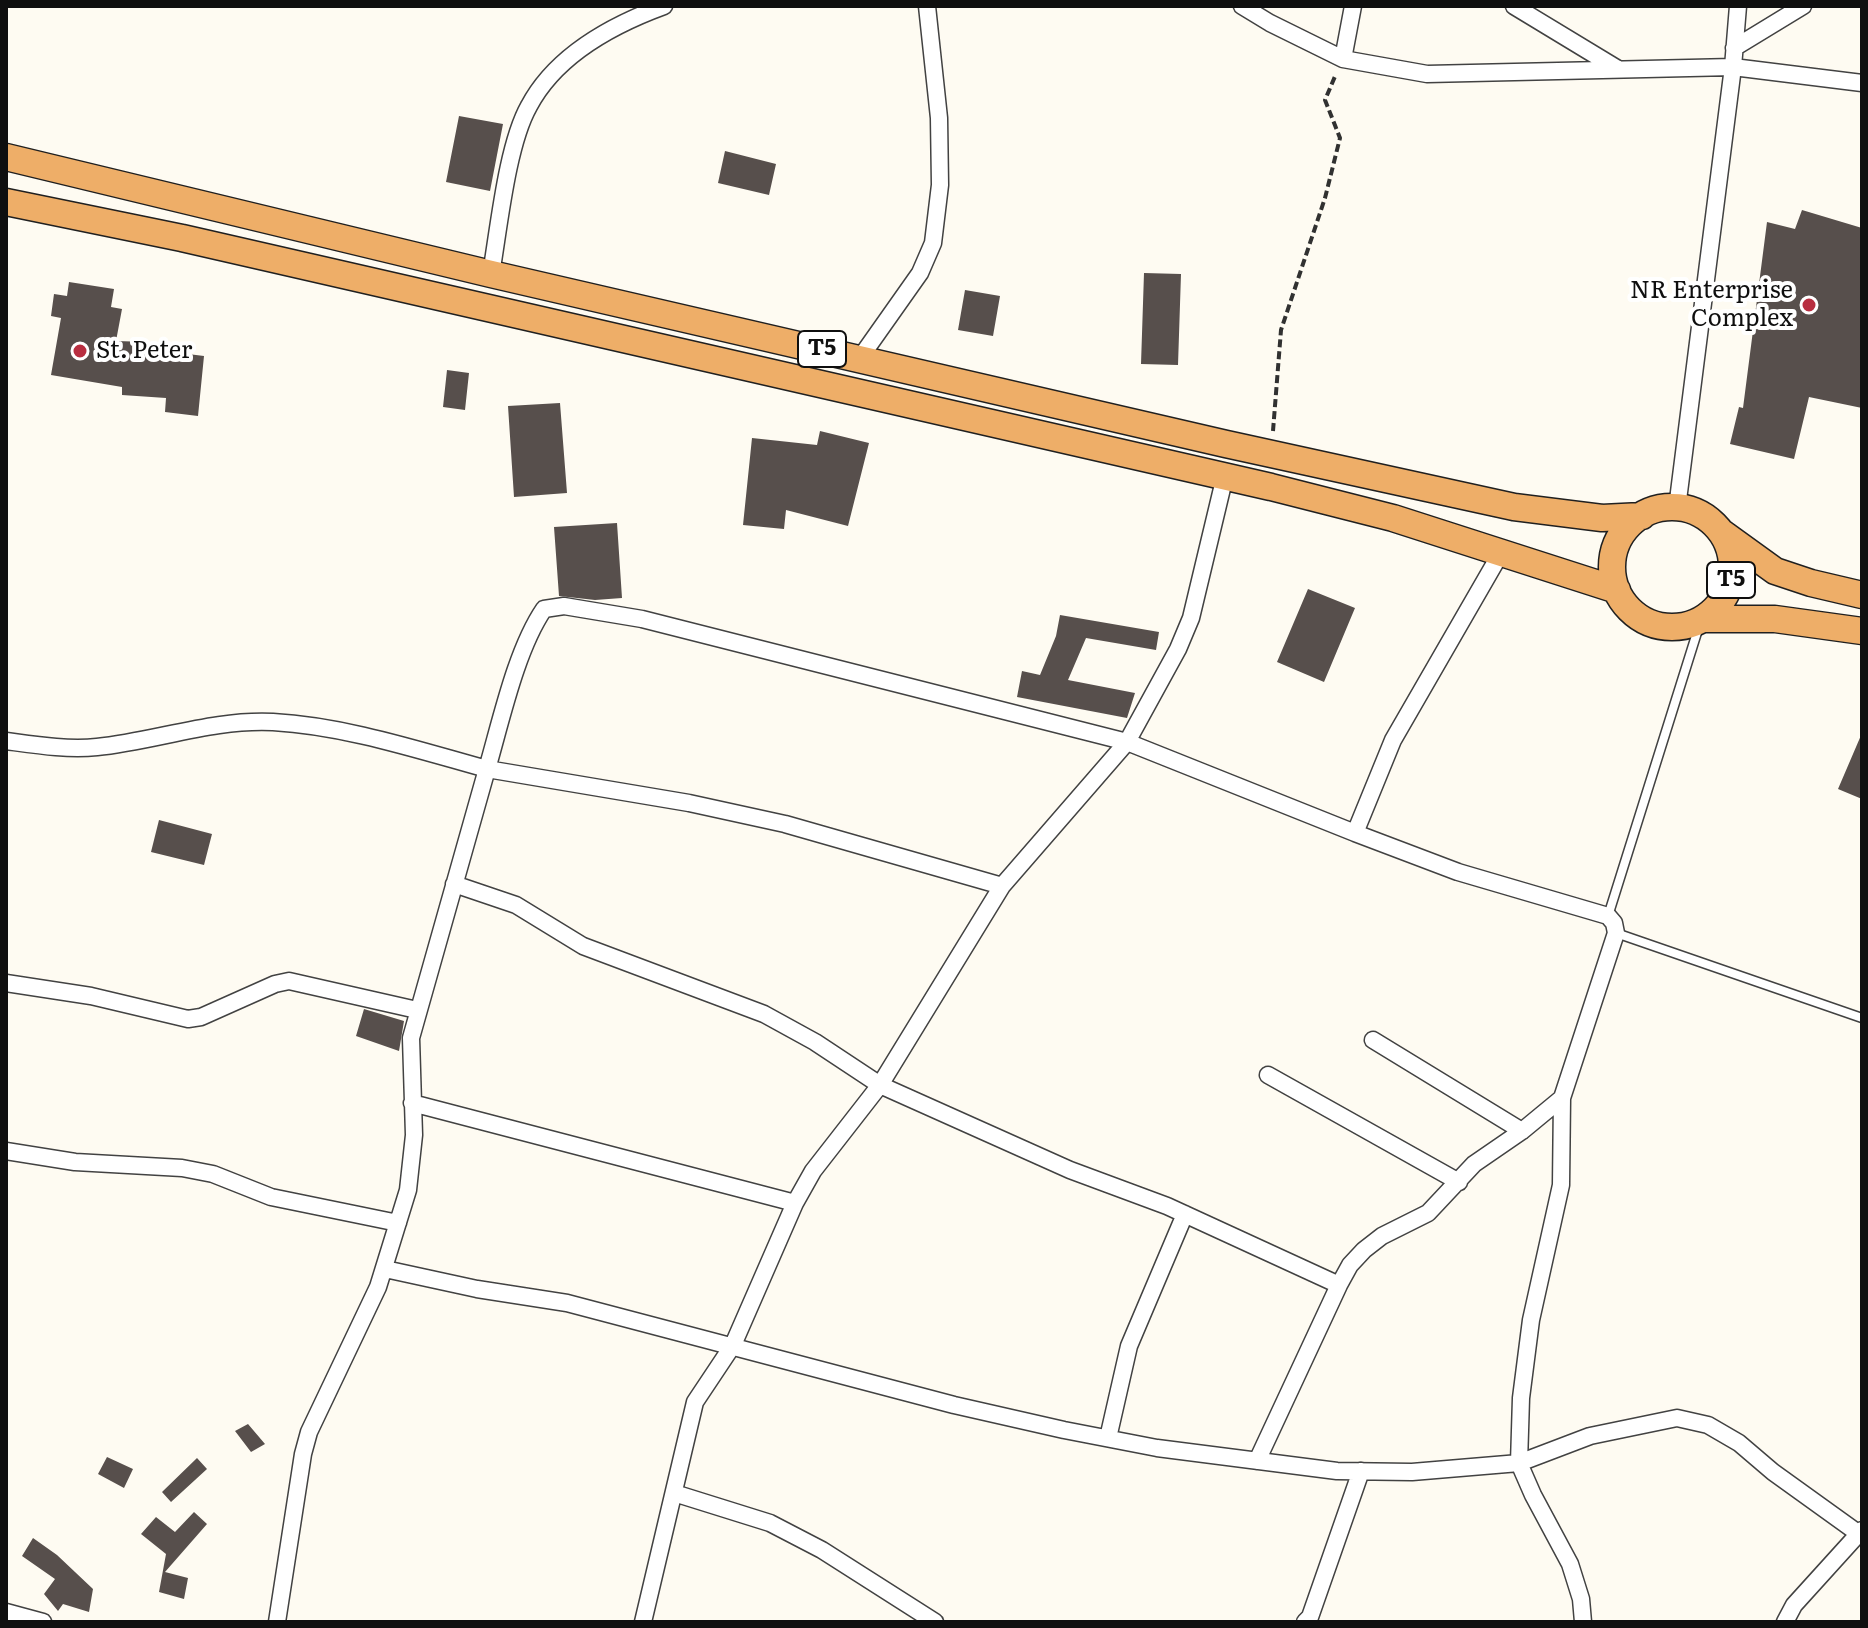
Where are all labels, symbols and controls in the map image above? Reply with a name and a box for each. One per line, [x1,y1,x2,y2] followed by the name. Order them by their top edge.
[1630,277,1793,333] place label: NR Enterprise Complex
[1800,296,1818,314] marker: NR Enterprise Complex
[798,331,846,367] road number: T5
[96,337,192,365] place label: St. Peter
[71,342,89,360] marker: St. Peter
[1707,562,1755,598] road number: T5

